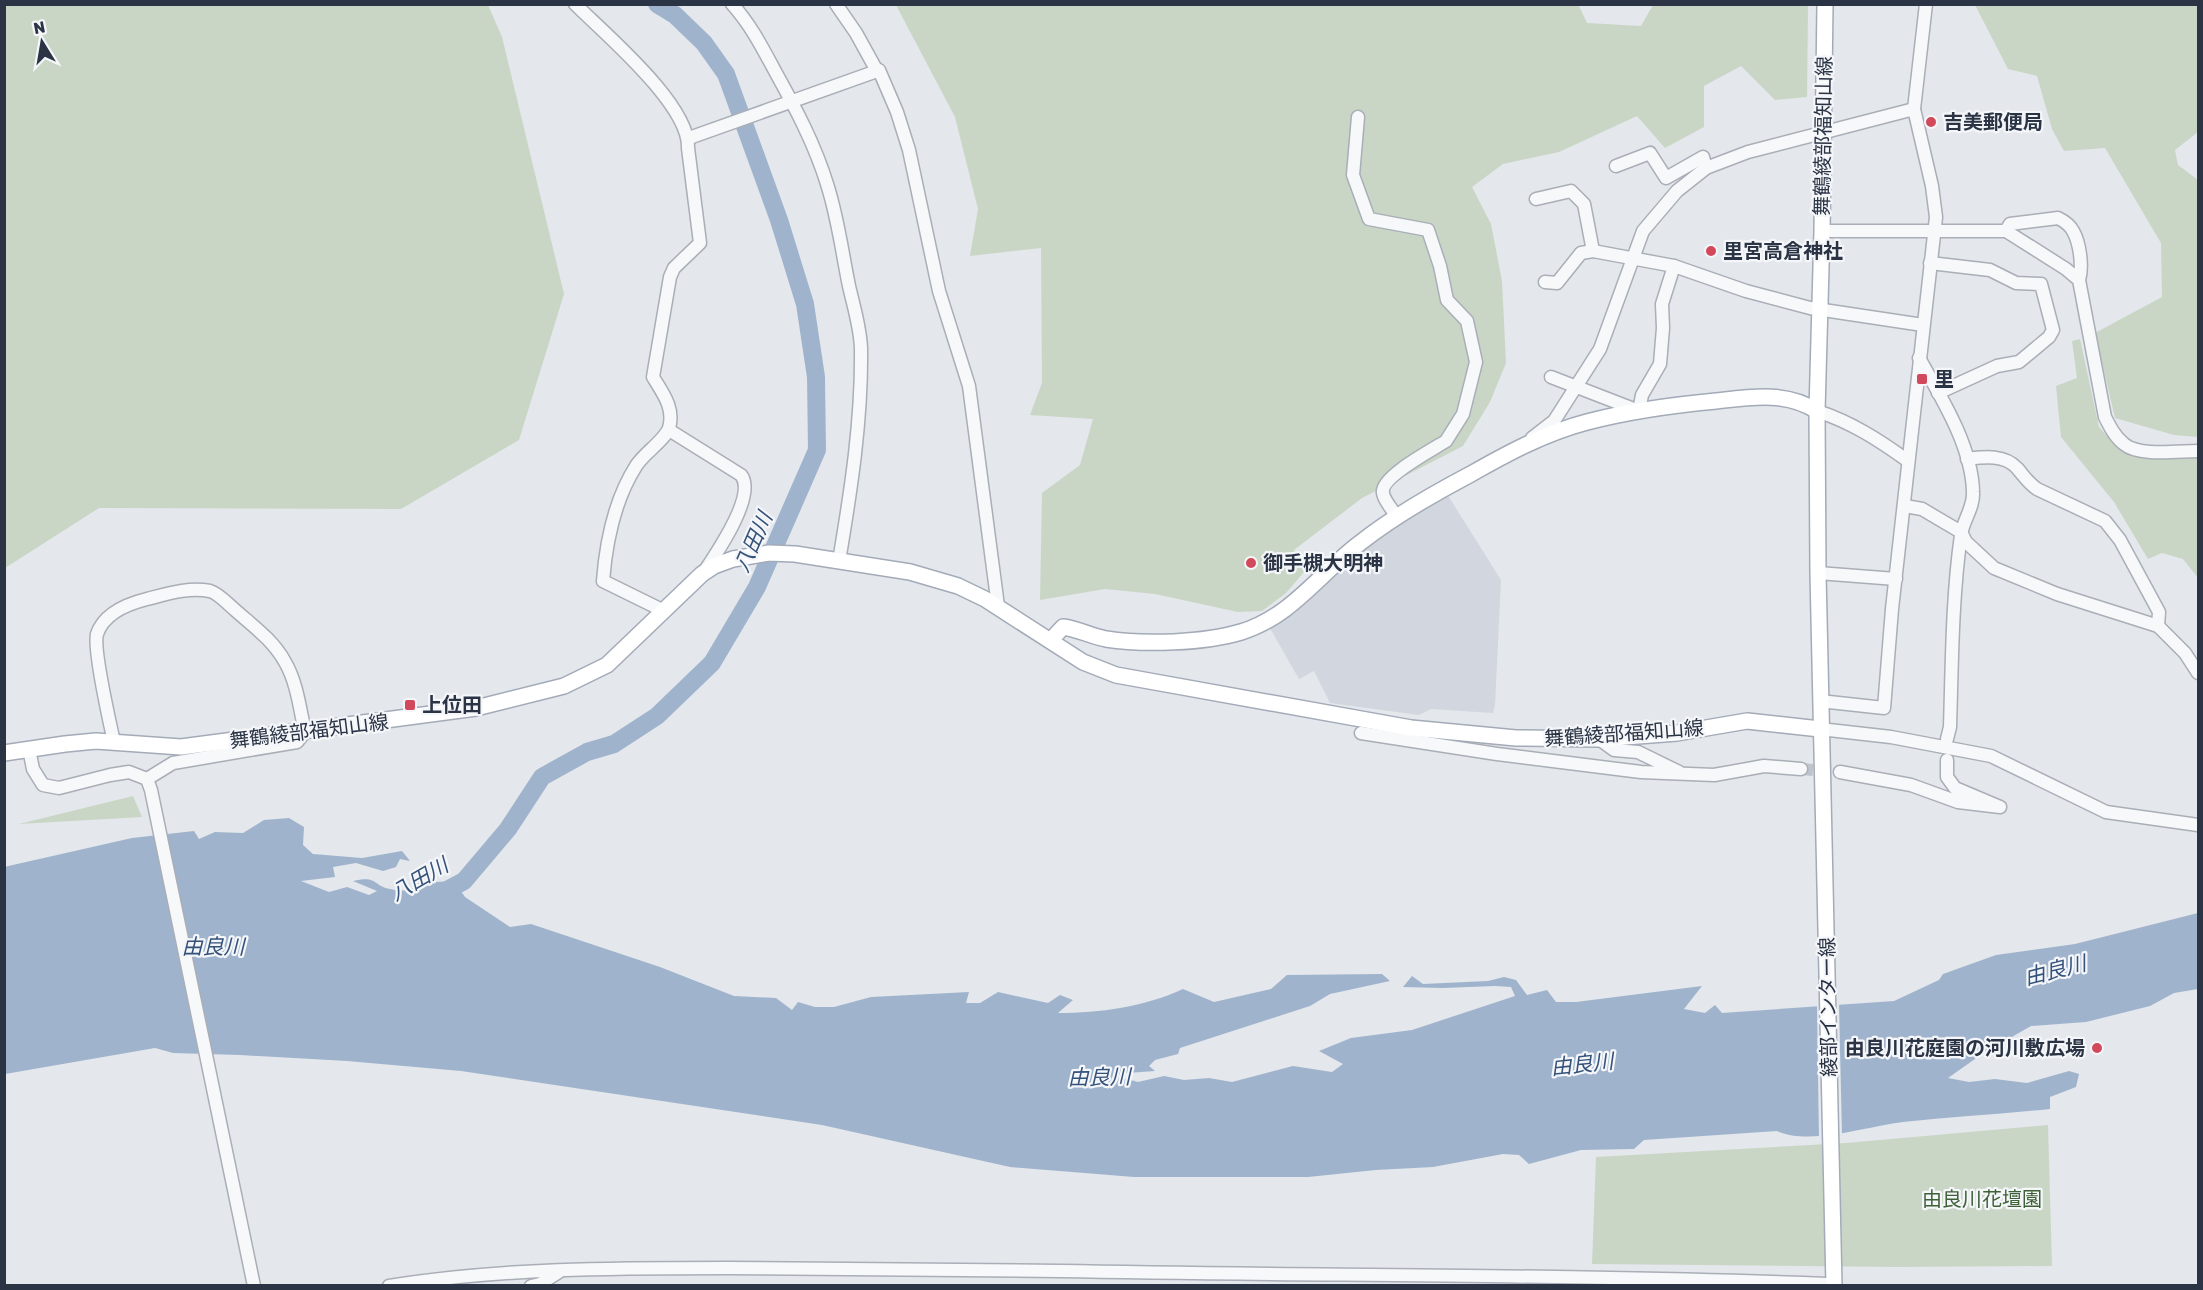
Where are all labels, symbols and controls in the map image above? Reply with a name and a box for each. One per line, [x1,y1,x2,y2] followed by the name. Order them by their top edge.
[12,12,72,72] north arrow
[32,17,47,38] text: N
[1810,56,1836,216] street label: 舞鶴綾部福知山線
[1943,110,2043,134] place label: 吉美郵便局
[1924,115,1938,129] marker: 吉美郵便局
[1723,239,1843,263] place label: 里宮高倉神社
[1704,244,1718,258] marker: 里宮高倉神社
[1934,367,1954,391] place label: 里
[1915,372,1929,386] marker: 里
[729,506,778,576] water label: 八田川
[1263,551,1383,575] place label: 御手槻大明神
[1244,556,1258,570] marker: 御手槻大明神
[422,693,482,717] place label: 上位田
[403,698,417,712] marker: 上位田
[228,709,390,753] street label: 舞鶴綾部福知山線
[1543,715,1705,751] street label: 舞鶴綾部福知山線
[385,851,454,906] water label: 八田川
[182,934,246,959] water label: 由良川
[1815,937,1841,1077] street label: 綾部インター線
[2021,950,2091,990] water label: 由良川
[1845,1036,2085,1060] place label: 由良川花庭園の河川敷広場
[2090,1041,2104,1055] marker: 由良川花庭園の河川敷広場
[1549,1048,1617,1080] water label: 由良川
[1067,1064,1133,1090] water label: 由良川
[1922,1187,2042,1211] park label: 由良川花壇園

